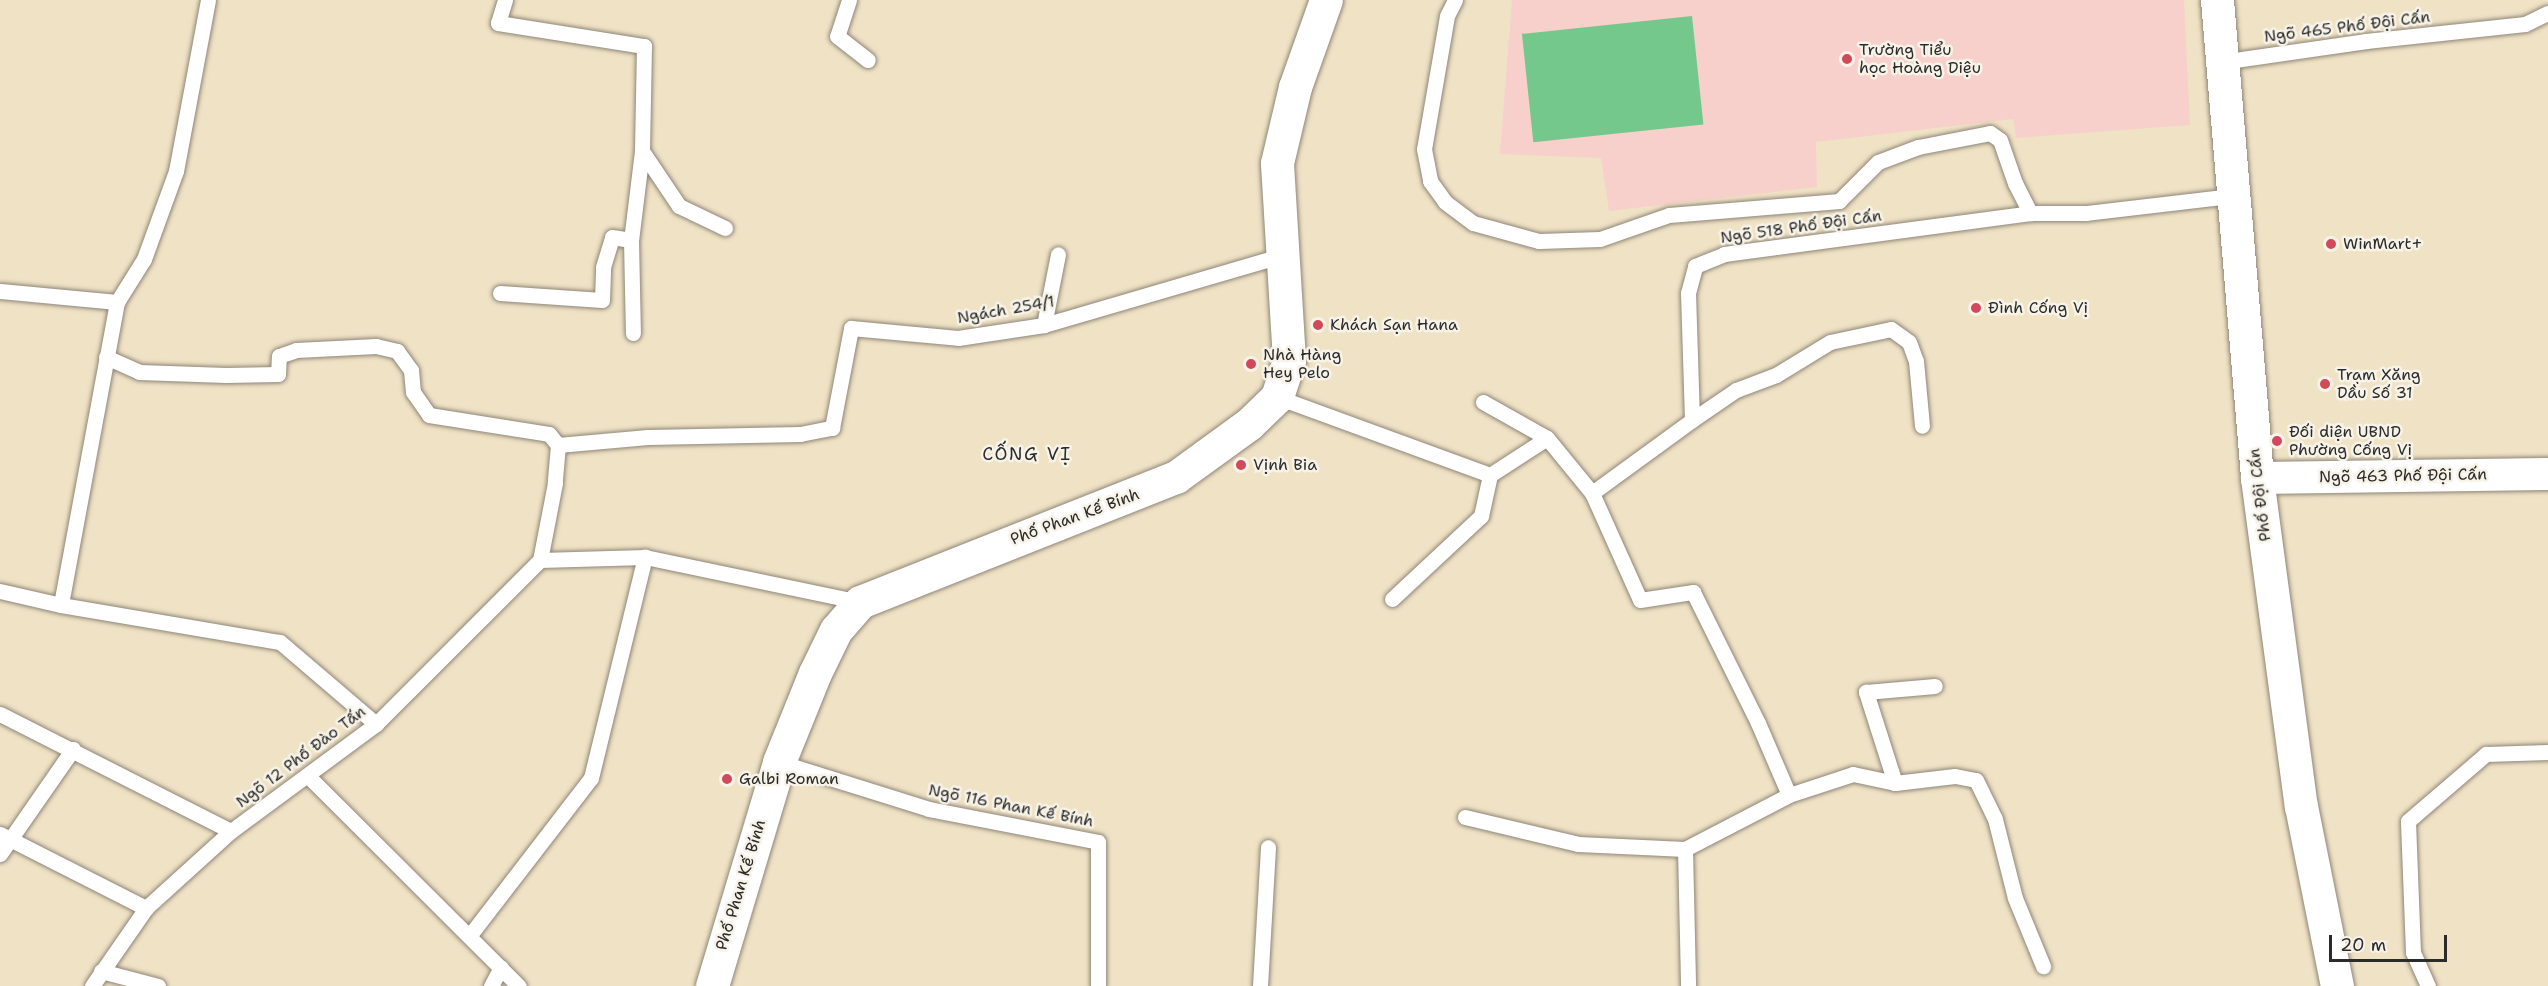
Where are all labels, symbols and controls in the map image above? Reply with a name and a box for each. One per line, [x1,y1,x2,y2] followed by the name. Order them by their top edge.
[2263,7,2431,47] street label: Ngõ 465 Phố Đội Cấn
[1859,40,1981,78] place label: Trường Tiểu học Hoàng Diệu
[1840,52,1854,66] marker: Trường Tiểu học Hoàng Diệu
[1719,206,1883,248] street label: Ngõ 518 Phố Đội Cấn
[2343,234,2423,254] place label: WinMart+
[2324,237,2338,251] marker: WinMart+
[956,292,1056,328] street label: Ngách 254/1
[1988,298,2088,318] place label: Đình Cống Vị
[1969,301,1983,315] marker: Đình Cống Vị
[1330,315,1458,335] place label: Khách Sạn Hana
[1311,318,1325,332] marker: Khách Sạn Hana
[1263,345,1341,383] place label: Nhà Hàng Hey Pelo
[1244,357,1258,371] marker: Nhà Hàng Hey Pelo
[2337,365,2421,403] place label: Trạm Xăng Dầu Số 31
[2318,377,2332,391] marker: Trạm Xăng Dầu Số 31
[2289,422,2412,460] place label: Đối diện UBND Phường Cống Vị
[2270,434,2284,448] marker: Đối diện UBND Phường Cống Vị
[982,443,1072,465] district label: CỐNG VỊ
[2245,447,2275,543] street label: Phố Đội Cấn
[1253,455,1317,475] place label: Vịnh Bia
[1234,458,1248,472] marker: Vịnh Bia
[2319,465,2487,487] street label: Ngõ 463 Phố Đội Cấn
[1008,485,1142,549] street label: Phố Phan Kế Bính
[232,702,370,812] street label: Ngõ 12 Phố Đào Tấn
[739,769,839,789] place label: Galbi Roman
[720,772,734,786] marker: Galbi Roman
[927,781,1095,831] street label: Ngõ 116 Phan Kế Bính
[712,817,770,953] street label: Phố Phan Kế Bính
[2332,923,2450,961] scale bar
[2340,933,2386,957] text: 20 m

